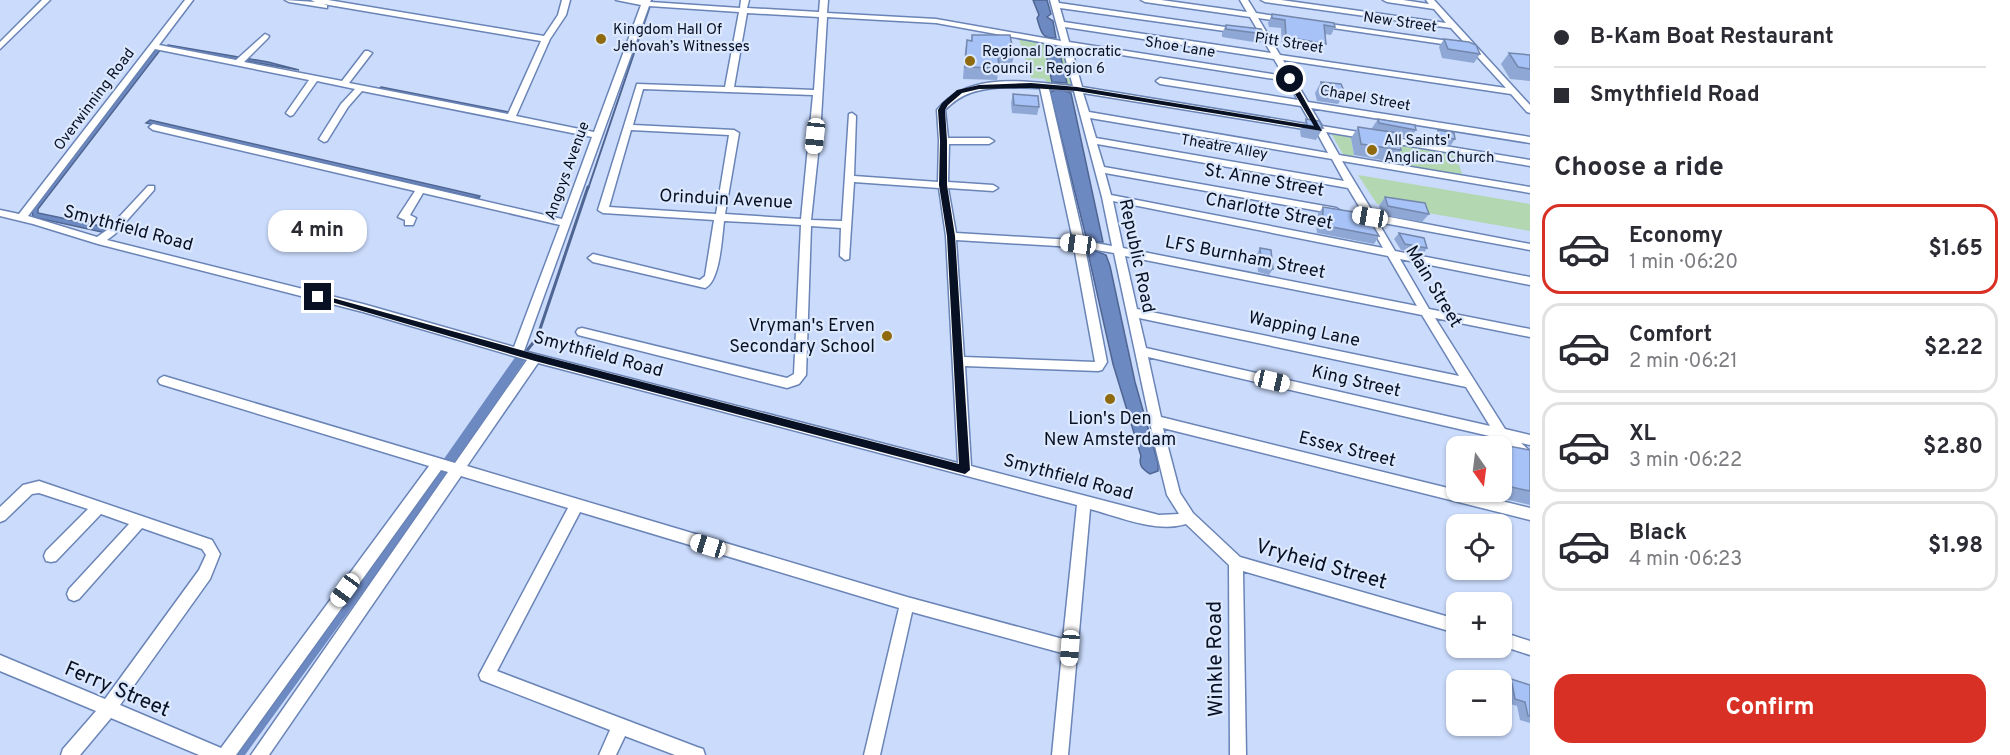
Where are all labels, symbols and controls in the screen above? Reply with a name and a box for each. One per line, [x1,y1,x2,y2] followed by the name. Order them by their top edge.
[1362,8,1438,38] street label: New Street
[613,21,750,57] place label: Kingdom Hall Of Jehovah’s Witnesses
[1590,24,1834,51] text: B-Kam Boat Restaurant
[1253,29,1325,59] street label: Pitt Street
[594,32,608,46] marker: Kingdom Hall Of Jehovah’s Witnesses
[1143,33,1217,63] street label: Shoe Lane
[982,43,1122,79] place label: Regional Democratic Council - Region 6
[50,45,140,155] street label: Overwinning Road
[963,54,977,68] marker: Regional Democratic Council - Region 6
[1276,65,1303,92] route start
[1318,82,1412,116] street label: Chapel Street
[1590,82,1760,109] text: Smythfield Road
[804,117,826,155] car
[541,119,595,223] street label: Angoys Avenue
[1179,131,1269,165] street label: Theatre Alley
[1384,132,1495,168] place label: All Saints' Anglican Church
[1365,143,1379,157] marker: All Saints' Anglican Church
[1554,151,1724,185] text: Choose a ride
[1202,159,1326,203] street label: St. Anne Street
[659,185,793,215] street label: Orinduin Avenue
[1203,188,1335,236] street label: Charlotte Street
[1113,197,1159,315] street label: Republic Road
[61,201,195,257] street label: Smythfield Road
[1351,205,1389,229] car
[268,210,368,252] callout: 4 min
[291,218,344,244] text: 4 min
[1557,222,1611,276] icon: car
[1629,223,1723,250] text: Economy
[1163,231,1327,285] street label: LFS Burnham Street
[1059,233,1097,255] car
[1929,236,1983,263] text: $1.65
[1399,242,1467,332] street label: Main Street
[1629,250,1738,276] text: 1 min · 06:20
[304,283,331,310] route end
[1246,307,1362,353] street label: Wapping Lane
[729,315,875,359] place label: Vryman's Erven Secondary School
[1557,321,1611,375] icon: car
[1629,322,1712,349] text: Comfort
[531,327,665,383] street label: Smythfield Road
[880,329,894,343] marker: Vryman's Erven Secondary School
[1924,335,1983,362] text: $2.22
[1629,349,1738,375] text: 2 min · 06:21
[1309,361,1403,403] street label: King Street
[1252,368,1292,394] car
[1103,392,1117,406] marker: Lion's Den New Amsterdam
[1044,408,1176,452] place label: Lion's Den New Amsterdam
[1557,420,1611,474] icon: car
[1629,421,1656,448] text: XL
[1296,427,1398,473] street label: Essex Street
[1923,434,1983,461] text: $2.80
[1446,436,1512,502] north arrow
[1446,436,1512,736] map controls
[1629,448,1742,474] text: 3 min · 06:22
[1001,450,1135,506] street label: Smythfield Road
[1446,514,1512,580] button: locate
[1557,519,1611,573] icon: car
[1629,520,1687,547] text: Black
[688,532,728,560] car
[1252,533,1390,597] street label: Vryheid Street
[1928,533,1983,560] text: $1.98
[1629,547,1742,573] text: 4 min · 06:23
[327,570,363,610] car
[1446,592,1512,658] button: +
[1201,601,1231,717] street label: Winkle Road
[1059,629,1081,667] car
[60,656,174,724] street label: Ferry Street
[1446,670,1512,736] button: −
[1554,674,1986,743] button: Confirm

